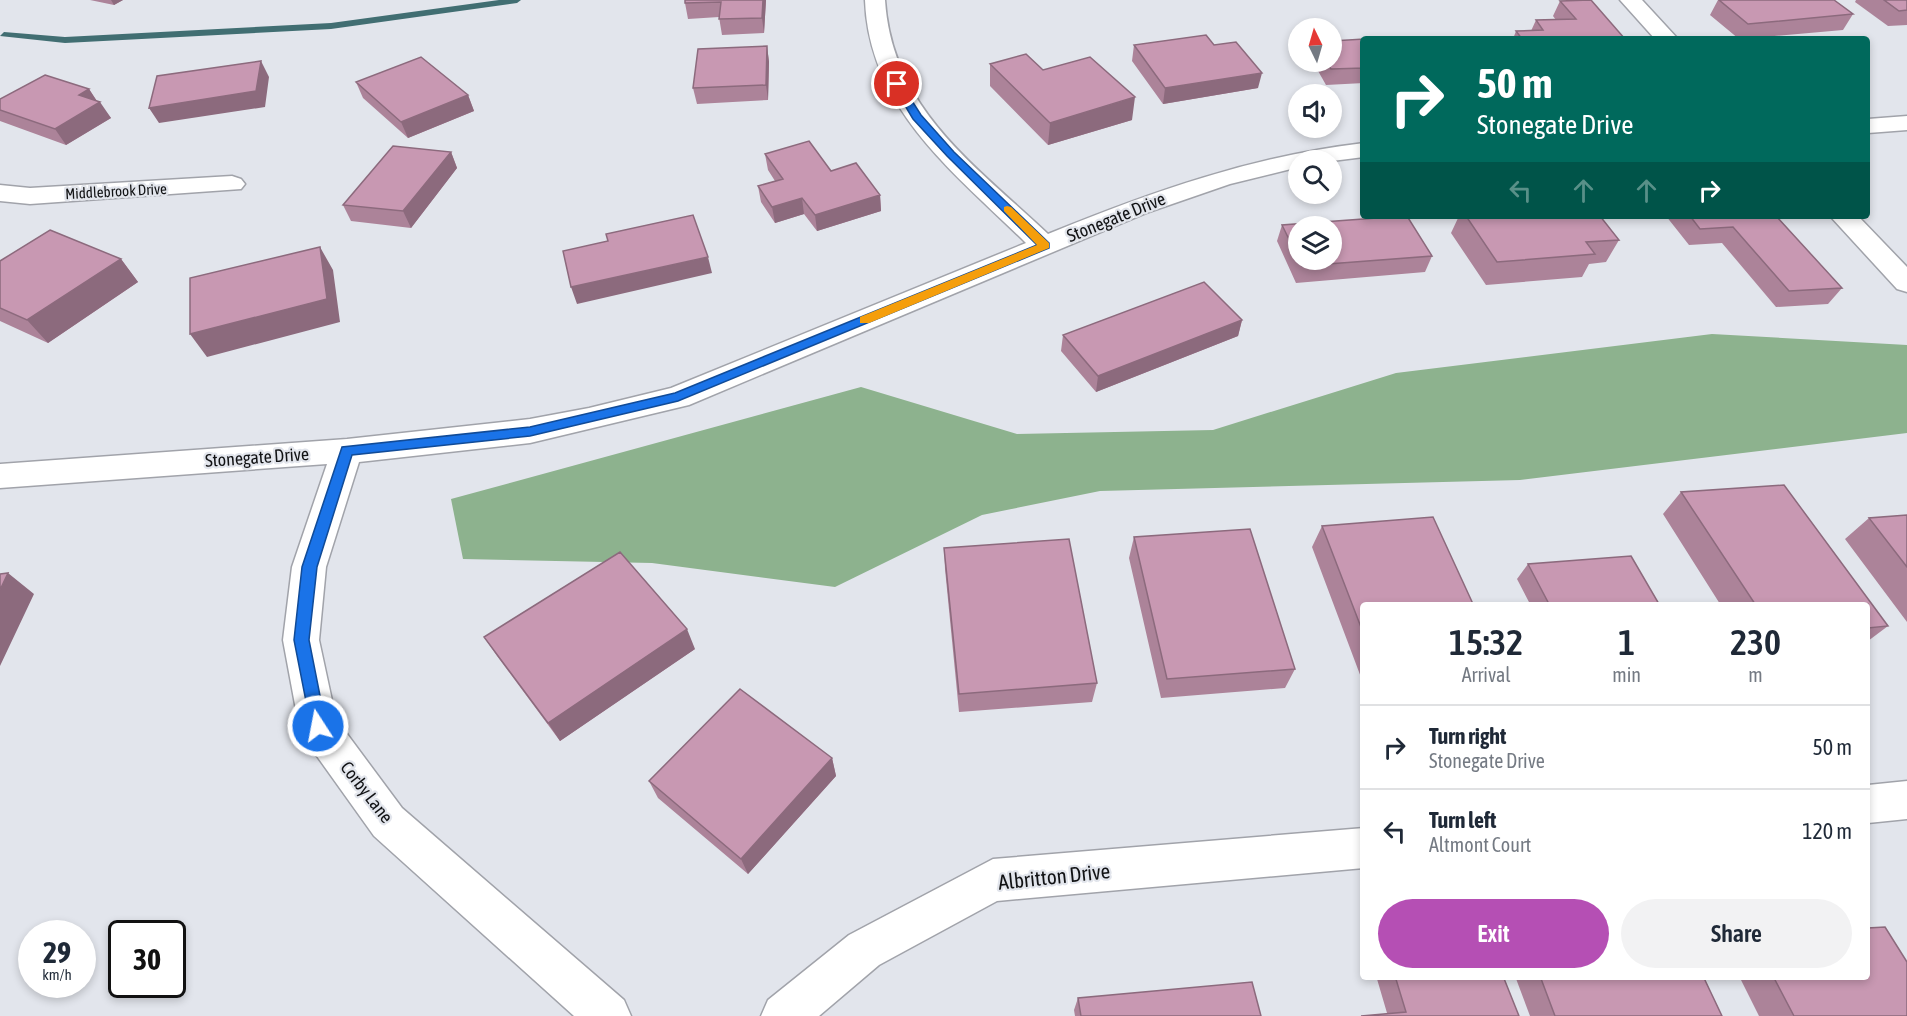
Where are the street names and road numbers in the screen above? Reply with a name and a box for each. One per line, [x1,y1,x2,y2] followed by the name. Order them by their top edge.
[65,180,167,202] street label: Middlebrook Drive
[1064,188,1168,246] street label: Stonegate Drive
[204,443,310,471] street label: Stonegate Drive
[336,757,398,827] street label: Corby Lane
[997,858,1111,894] street label: Albritton Drive

